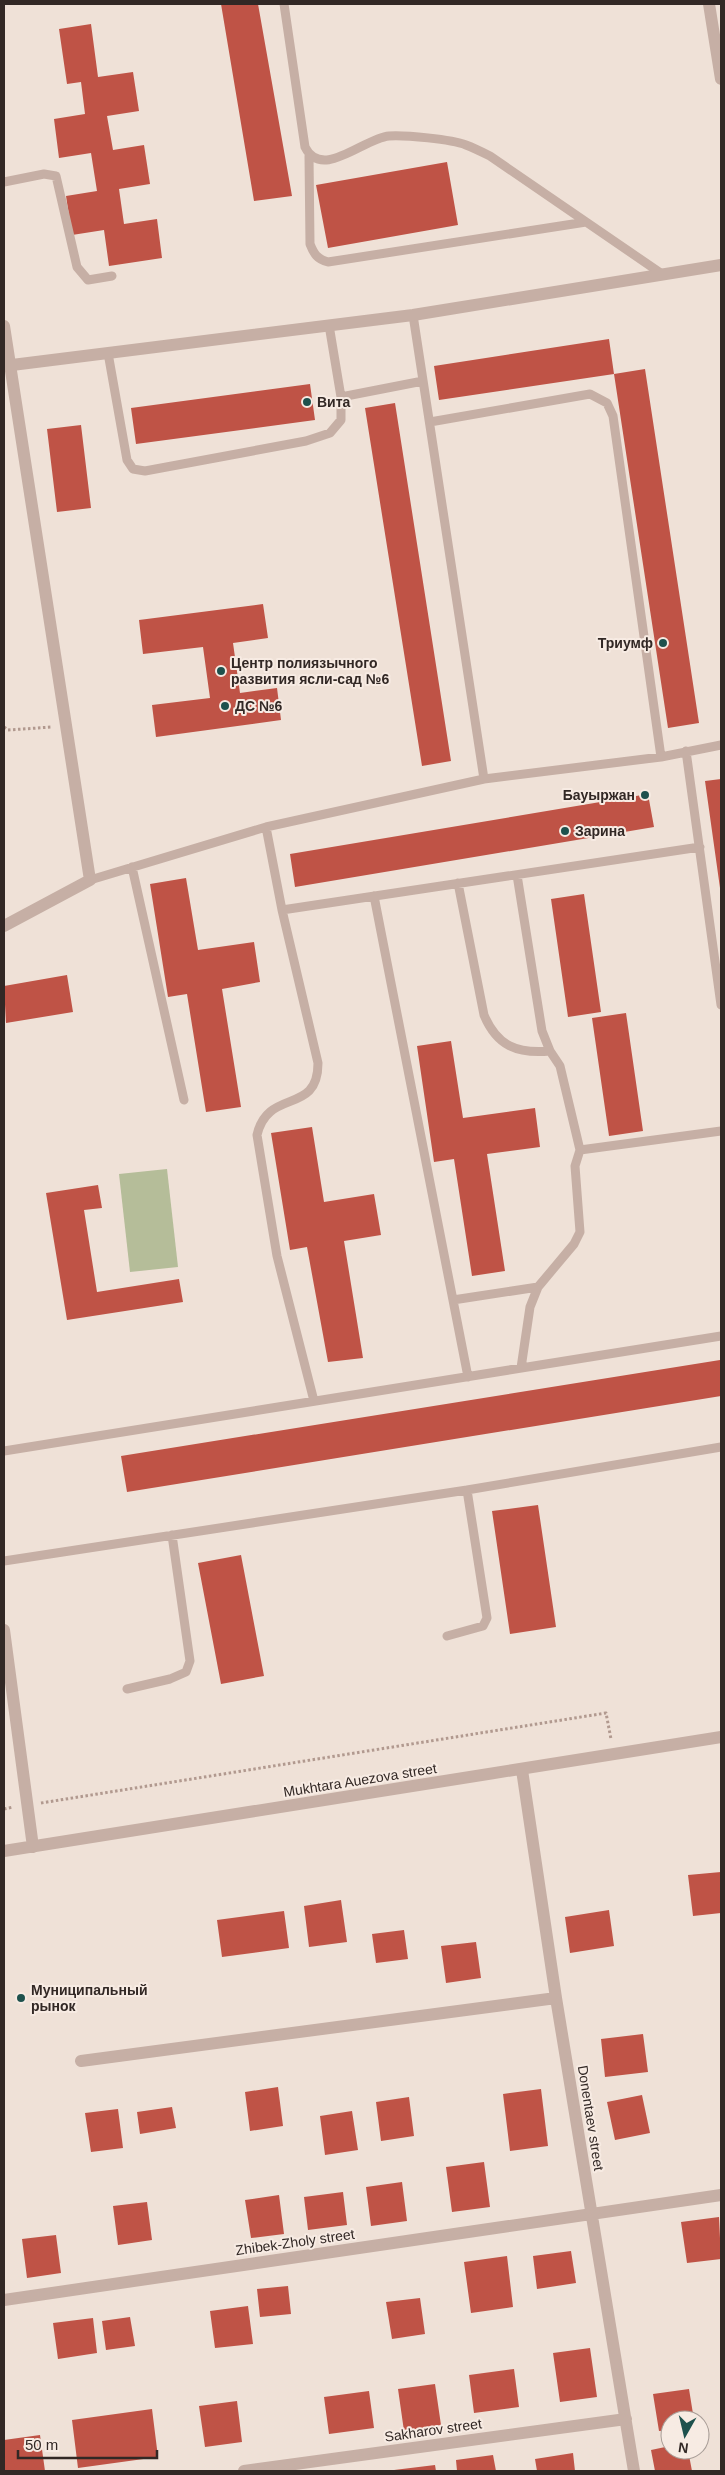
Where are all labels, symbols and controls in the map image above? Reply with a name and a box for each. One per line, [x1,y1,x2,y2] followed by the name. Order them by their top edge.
[317,394,351,410] place label: Вита
[301,396,313,408] marker: Вита
[598,635,653,651] place label: Триумф
[657,637,669,649] marker: Триумф
[231,655,389,687] place label: Центр полиязычного развития ясли-сад №6
[215,665,227,677] marker: Центр полиязычного развития ясли-сад №6
[235,698,283,714] place label: ДС №6
[219,700,231,712] marker: ДС №6
[563,787,635,803] place label: Бауыржан
[639,789,651,801] marker: Бауыржан
[575,823,625,839] place label: Зарина
[559,825,571,837] marker: Зарина
[282,1760,438,1800] street label: Mukhtara Auezova street
[31,1982,147,2014] place label: Муниципальный рынок
[15,1992,27,2004] marker: Муниципальный рынок
[575,2064,607,2172] street label: Donentaev street
[235,2226,356,2258] street label: Zhibek-Zholy street
[660,2410,710,2460] north arrow
[383,2415,483,2445] street label: Sakharov street
[18,2428,156,2460] scale bar
[25,2436,58,2453] text: 50 m
[677,2439,689,2457] text: N

